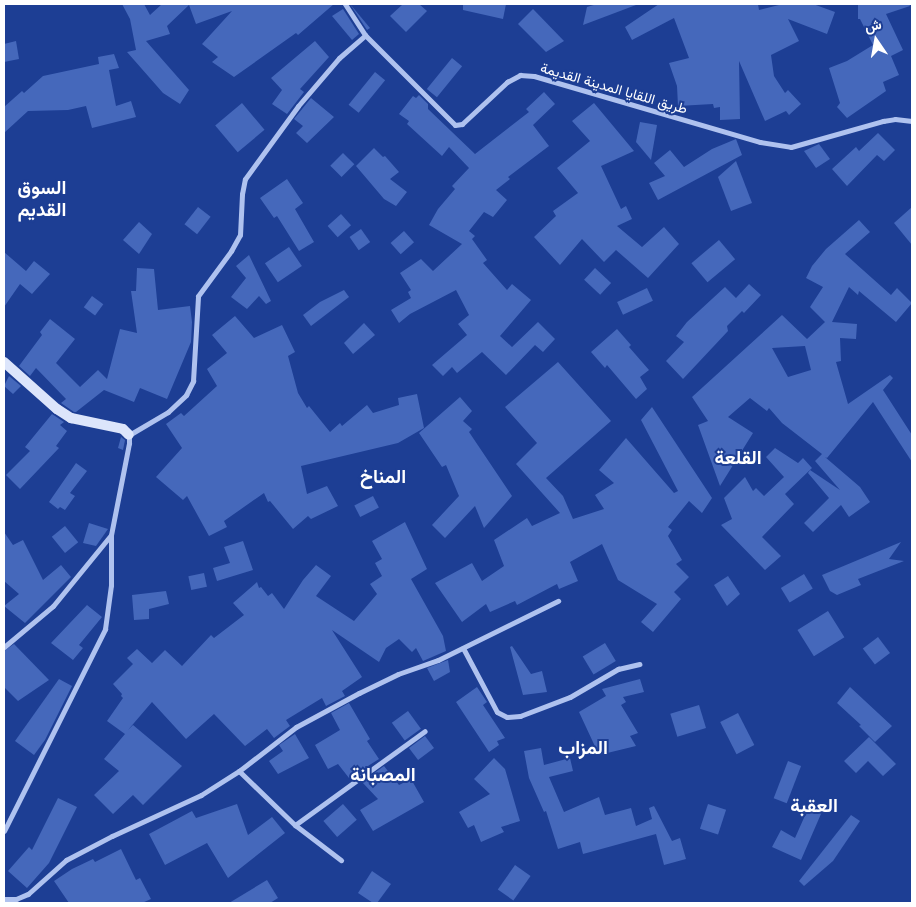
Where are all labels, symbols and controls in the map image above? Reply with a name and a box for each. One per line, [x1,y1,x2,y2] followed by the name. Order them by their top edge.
[851,15,901,65] north arrow
[863,16,883,35] text: ش
[539,59,689,117] street label: طريق اللقايا المدينة القديمة
[18,177,66,221] district label: السوق القديم
[714,447,762,469] district label: القلعة
[360,466,406,488] district label: المناخ
[558,737,608,759] district label: المزاب
[350,764,416,786] district label: المصبانة
[790,795,838,817] district label: العقبة

